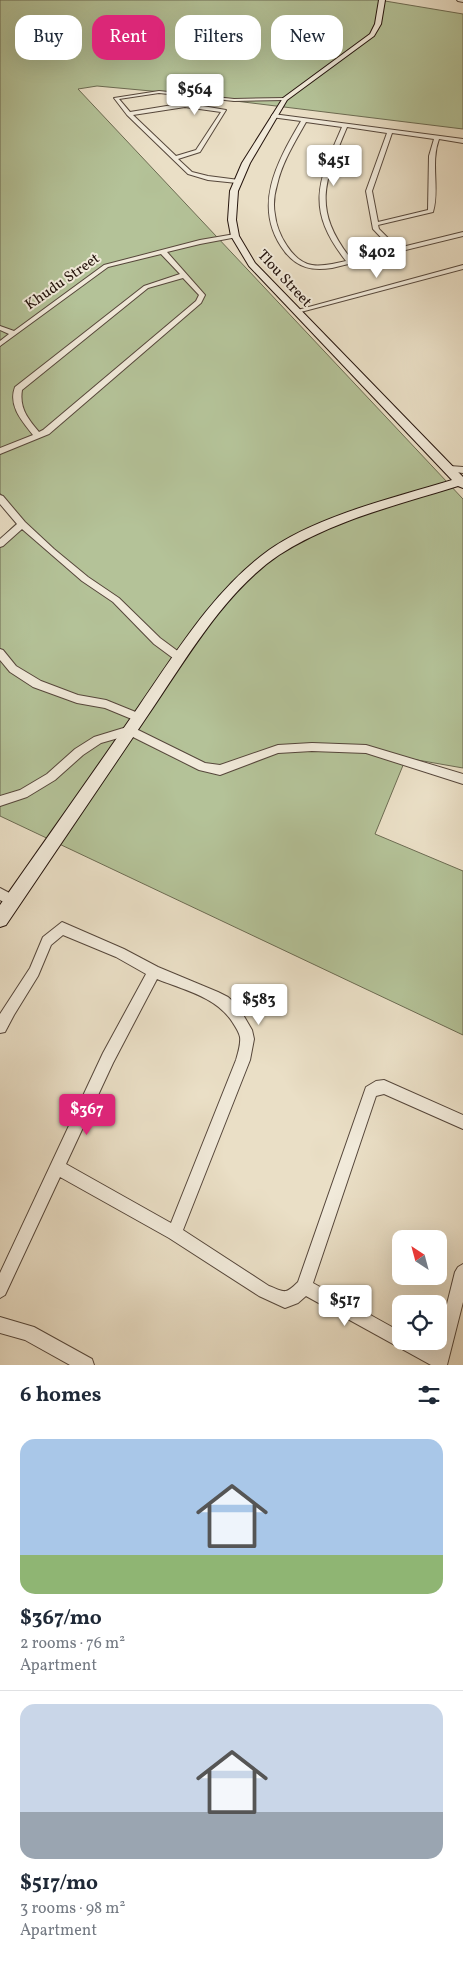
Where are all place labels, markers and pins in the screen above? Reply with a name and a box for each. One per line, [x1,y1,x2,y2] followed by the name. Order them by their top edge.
[165,74,225,116] pin: $564
[304,144,364,187] pin: $451
[347,236,407,279] pin: $402
[229,984,289,1026] pin: $583
[57,1094,117,1136] pin: $367
[315,1284,375,1327] pin: $517

